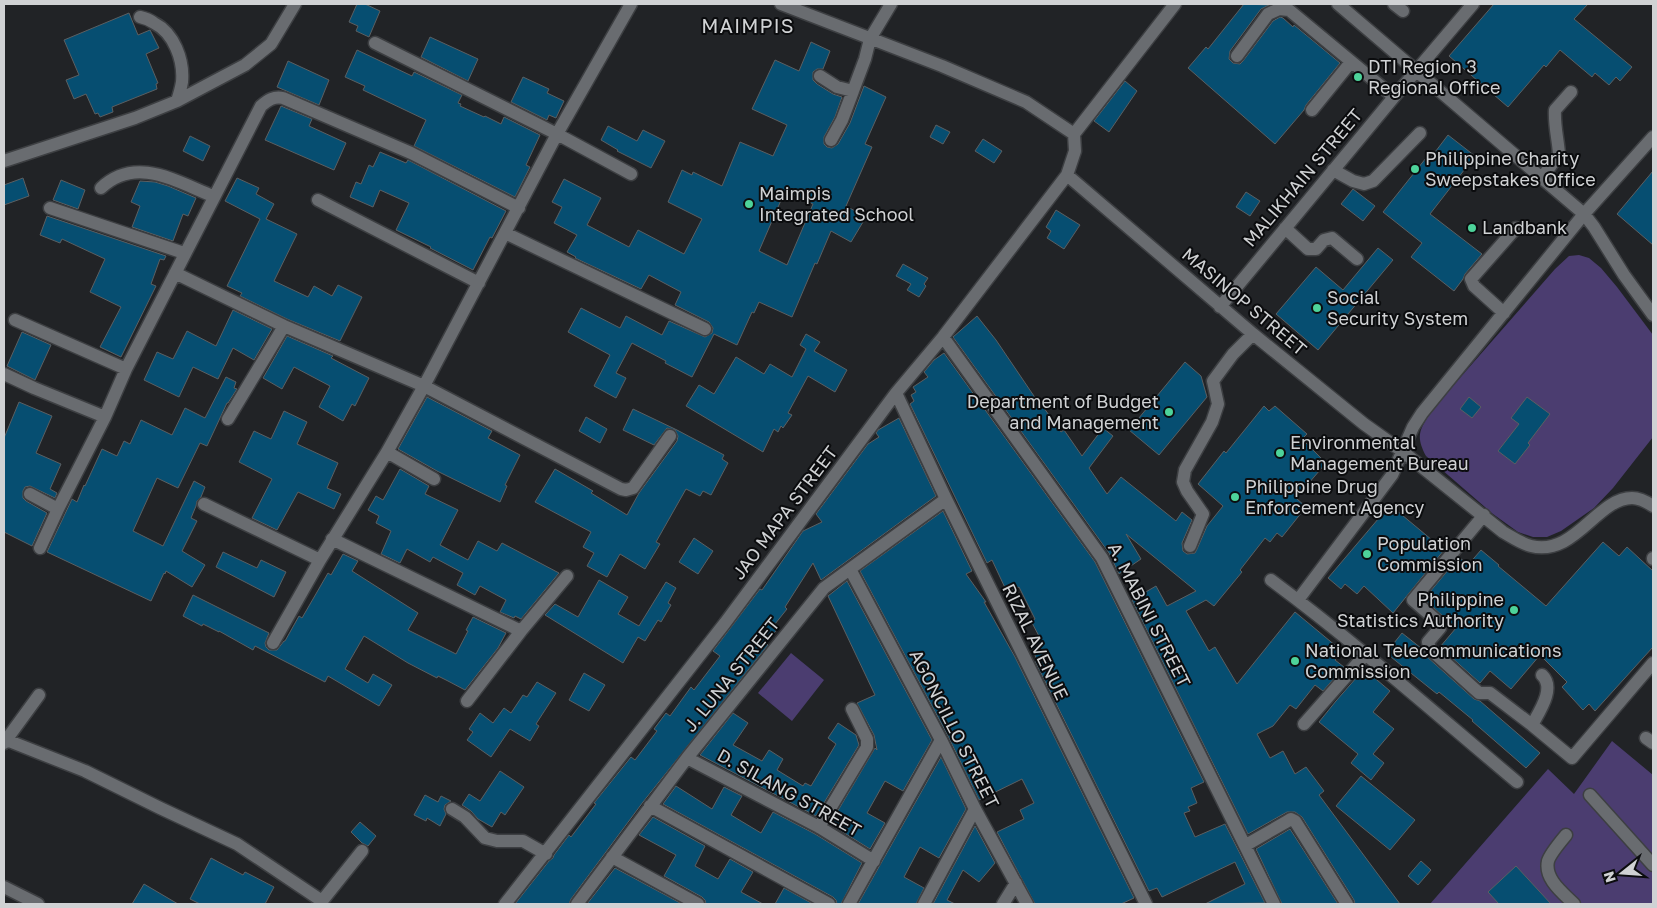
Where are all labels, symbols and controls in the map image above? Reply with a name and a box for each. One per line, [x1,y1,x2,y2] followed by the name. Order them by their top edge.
[701,13,795,37] district label: MAIMPIS
[1368,55,1500,98] place label: DTI Region 3 Regional Office
[1352,71,1364,83] marker: DTI Region 3 Regional Office
[1238,104,1366,251] street label: MALIKHAIN STREET
[1425,147,1596,190] place label: Philippine Charity Sweepstakes Office
[1409,163,1421,175] marker: Philippine Charity Sweepstakes Office
[759,182,914,225] place label: Maimpis Integrated School
[743,198,755,210] marker: Maimpis Integrated School
[1482,216,1567,238] place label: Landbank
[1466,222,1478,234] marker: Landbank
[1178,243,1311,360] street label: MASINOP STREET
[1327,286,1468,329] place label: Social Security System
[1311,302,1323,314] marker: Social Security System
[967,390,1159,433] place label: Department of Budget and Management
[1163,406,1175,418] marker: Department of Budget and Management
[1290,431,1469,474] place label: Environmental Management Bureau
[727,441,842,583] street label: JAO MAPA STREET
[1274,447,1286,459] marker: Environmental Management Bureau
[1245,475,1424,518] place label: Philippine Drug Enforcement Agency
[1229,491,1241,503] marker: Philippine Drug Enforcement Agency
[1377,532,1483,575] place label: Population Commission
[1104,539,1196,690] street label: A. MABINI STREET
[1361,548,1373,560] marker: Population Commission
[998,580,1074,703] street label: RIZAL AVENUE
[1337,588,1504,631] place label: Philippine Statistics Authority
[1508,604,1520,616] marker: Philippine Statistics Authority
[678,613,784,736] street label: J. LUNA STREET
[1305,639,1561,682] place label: National Telecommunications Commission
[905,646,1004,811] street label: AGONCILLO STREET
[1289,655,1301,667] marker: National Telecommunications Commission
[714,743,865,841] street label: D. SILANG STREET
[1597,848,1647,898] north arrow
[1599,869,1619,885] text: N

